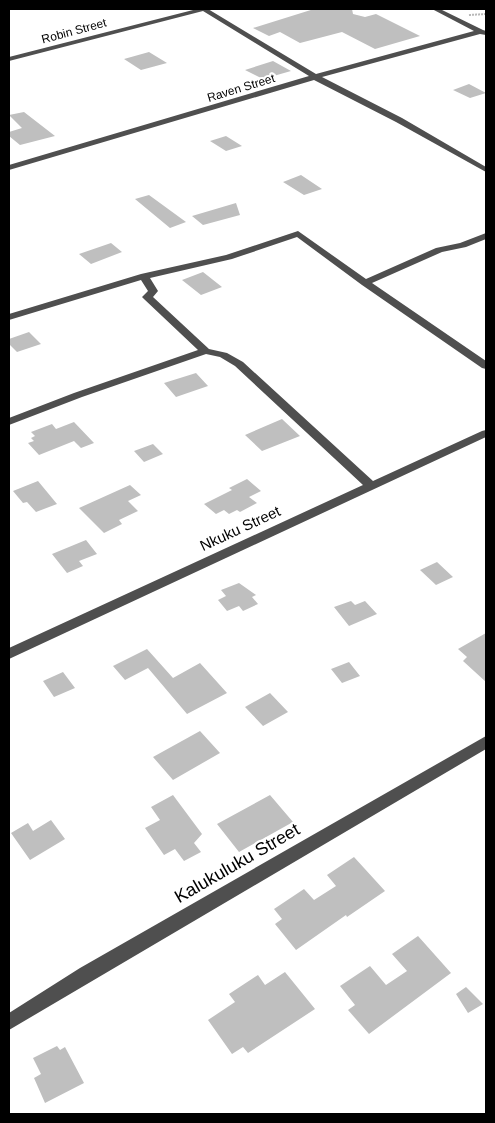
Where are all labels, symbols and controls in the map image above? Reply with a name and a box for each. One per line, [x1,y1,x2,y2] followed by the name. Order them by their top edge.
[40,15,109,46] street label: Robin Street
[205,71,277,105] street label: Raven Street
[197,502,284,554] street label: Nkuku Street
[171,819,303,907] street label: Kalukuluku Street

